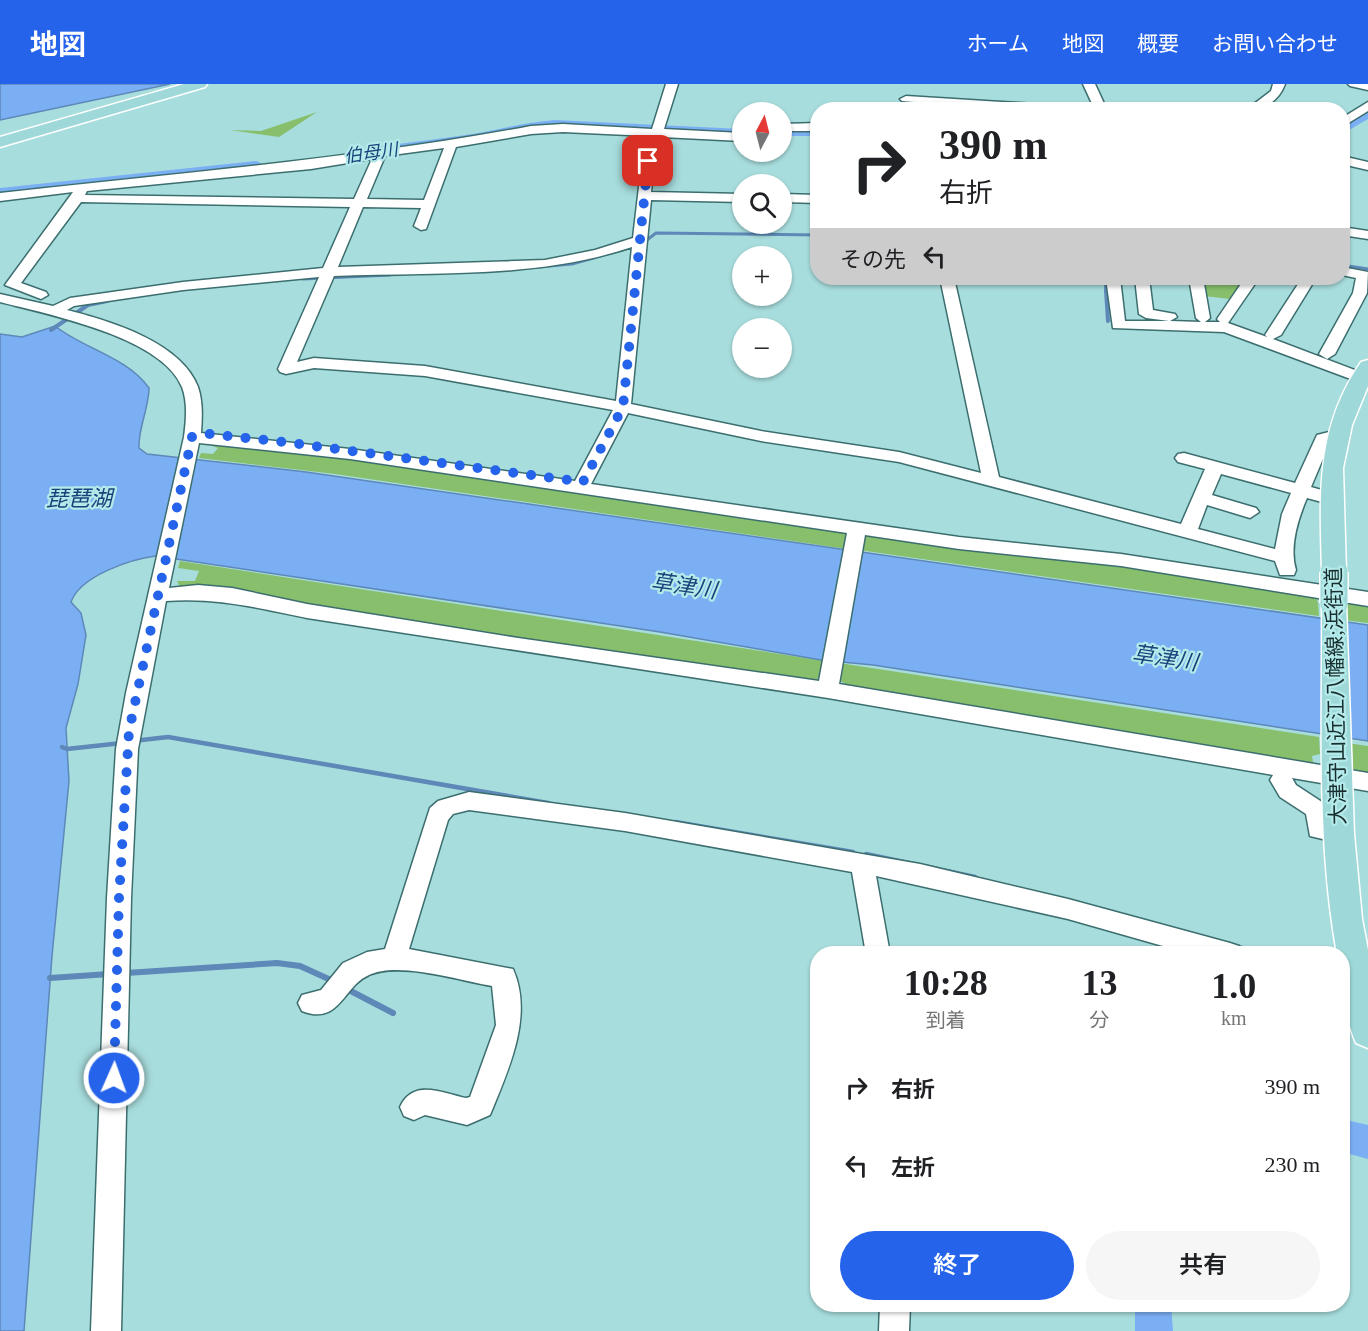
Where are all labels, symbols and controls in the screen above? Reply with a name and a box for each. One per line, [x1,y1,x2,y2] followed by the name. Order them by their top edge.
[30,29,86,60] text: 地図
[967,32,1029,56] text: ホーム
[1062,32,1104,56] text: 地図
[1137,32,1179,56] text: 概要
[1212,32,1338,56] text: お問い合わせ
[732,102,792,162] north arrow
[732,102,792,378] map controls
[939,122,1048,168] text: 390 m
[840,126,918,204] icon: right
[622,135,673,186] pin
[343,139,401,167] water label: 伯母川
[631,144,664,177] icon: arrive
[732,174,792,234] button: search
[939,178,993,208] text: 右折
[918,240,951,273] icon: left
[732,246,792,306] button: +
[840,247,906,272] text: その先
[732,318,792,378] button: −
[46,486,115,511] water label: 琵琶湖
[1322,567,1350,825] street label: 大津守山近江八幡線;浜街道
[650,569,720,603] water label: 草津川
[1131,641,1201,675] water label: 草津川
[904,963,988,1003] text: 10:28
[1082,963,1118,1003] text: 13
[1211,966,1256,1006] text: 1.0
[1221,1007,1247,1029] text: km
[926,1009,966,1031] text: 到着
[1090,1009,1110,1031] text: 分
[82,1046,146,1110] position arrow
[840,1071,873,1104] icon: right
[1264,1074,1320,1099] text: 390 m
[891,1077,935,1102] text: 右折
[840,1149,873,1182] icon: left
[1264,1152,1320,1177] text: 230 m
[891,1155,935,1180] text: 左折
[840,1231,1074,1300] button: 終了
[1086,1231,1320,1300] button: 共有

